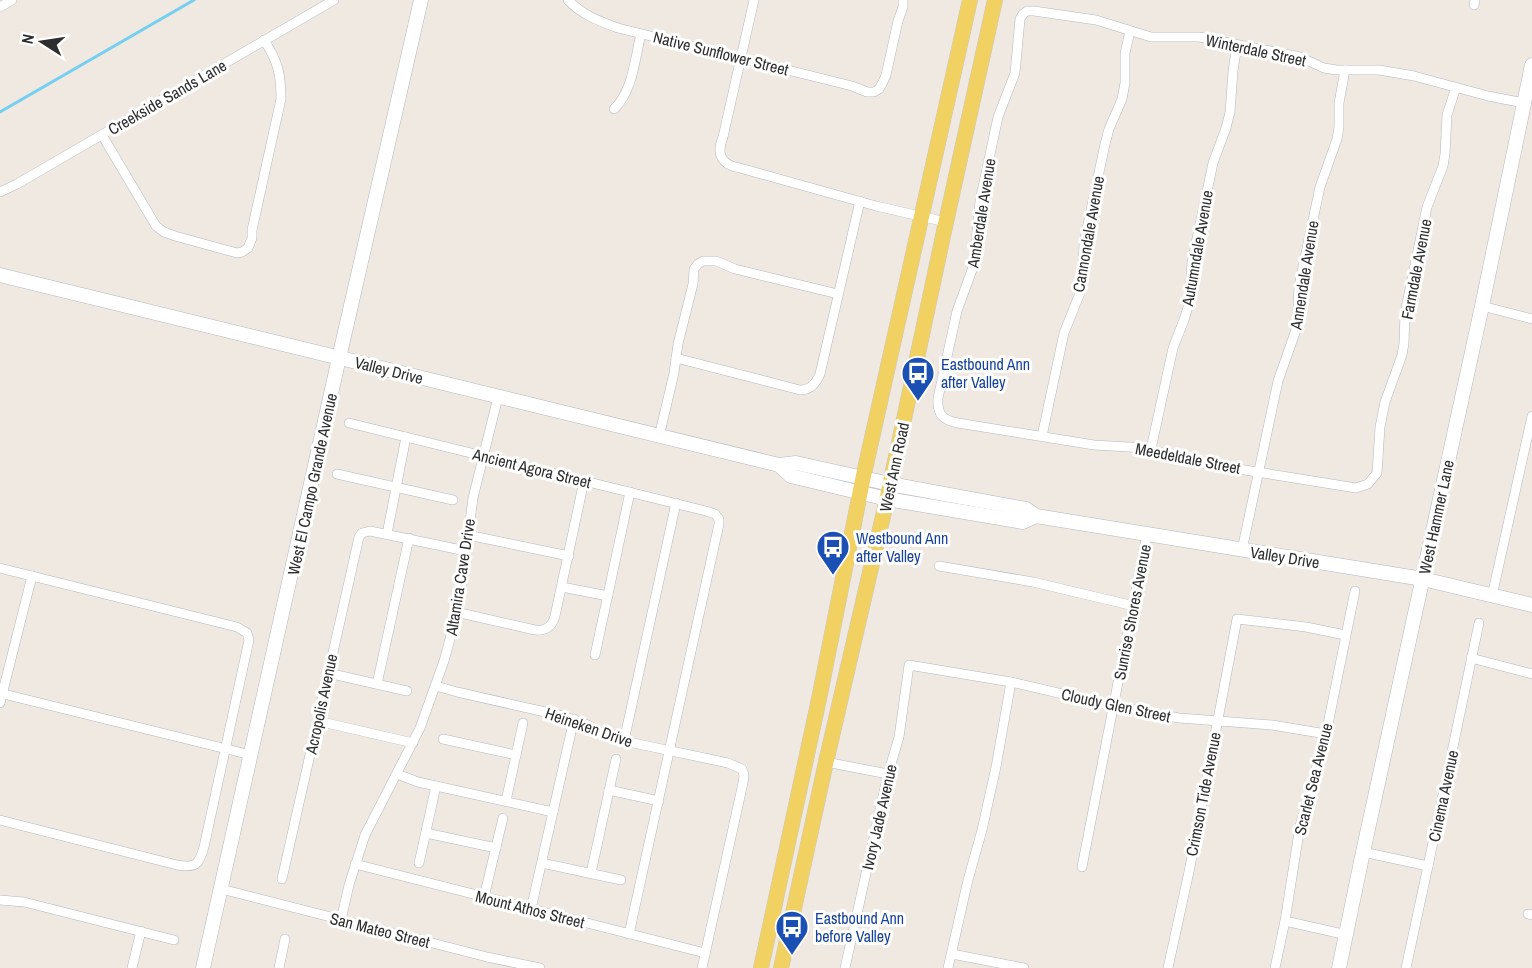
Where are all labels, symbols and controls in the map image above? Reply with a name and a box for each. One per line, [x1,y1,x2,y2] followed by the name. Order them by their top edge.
[12,12,72,72] north arrow
[651,26,791,81] street label: Native Sunflower Street
[1204,29,1309,71] street label: Winterdale Street
[16,32,39,46] text: N
[104,54,230,140] street label: Creekside Sands Lane
[961,157,1001,270] street label: Amberdale Avenue
[1067,174,1109,294] street label: Cannondale Avenue
[1176,188,1218,309] street label: Autumndale Avenue
[1395,217,1437,321] street label: Farmdale Avenue
[1284,219,1323,332] street label: Annendale Avenue
[352,351,426,389] street label: Valley Drive
[941,353,1030,393] place label: Eastbound Ann after Valley
[900,355,936,402] bus stop icon: Eastbound Ann after Valley
[282,391,342,577] street label: West El Campo Grande Avenue
[874,420,914,514] street label: West Ann Road
[1134,437,1243,479] street label: Meedeldale Street
[470,442,594,493] street label: Ancient Agora Street
[1413,458,1459,576] street label: West Hammer Lane
[440,517,480,638] street label: Altamira Cave Drive
[856,527,948,567] place label: Westbound Ann after Valley
[815,529,851,576] bus stop icon: Westbound Ann after Valley
[1249,541,1321,573] street label: Valley Drive
[1108,542,1156,682] street label: Sunrise Shores Avenue
[299,652,342,757] street label: Acropolis Avenue
[1059,683,1173,727] street label: Cloudy Glen Street
[542,702,636,752] street label: Heineken Drive
[1288,721,1338,837] street label: Scarlet Sea Avenue
[1180,730,1226,858] street label: Crimson Tide Avenue
[1423,748,1463,844] street label: Cinema Avenue
[856,762,902,872] street label: Ivory Jade Avenue
[473,885,587,933] street label: Mount Athos Street
[328,907,433,953] street label: San Mateo Street
[815,907,904,947] place label: Eastbound Ann before Valley
[774,909,810,956] bus stop icon: Eastbound Ann before Valley

